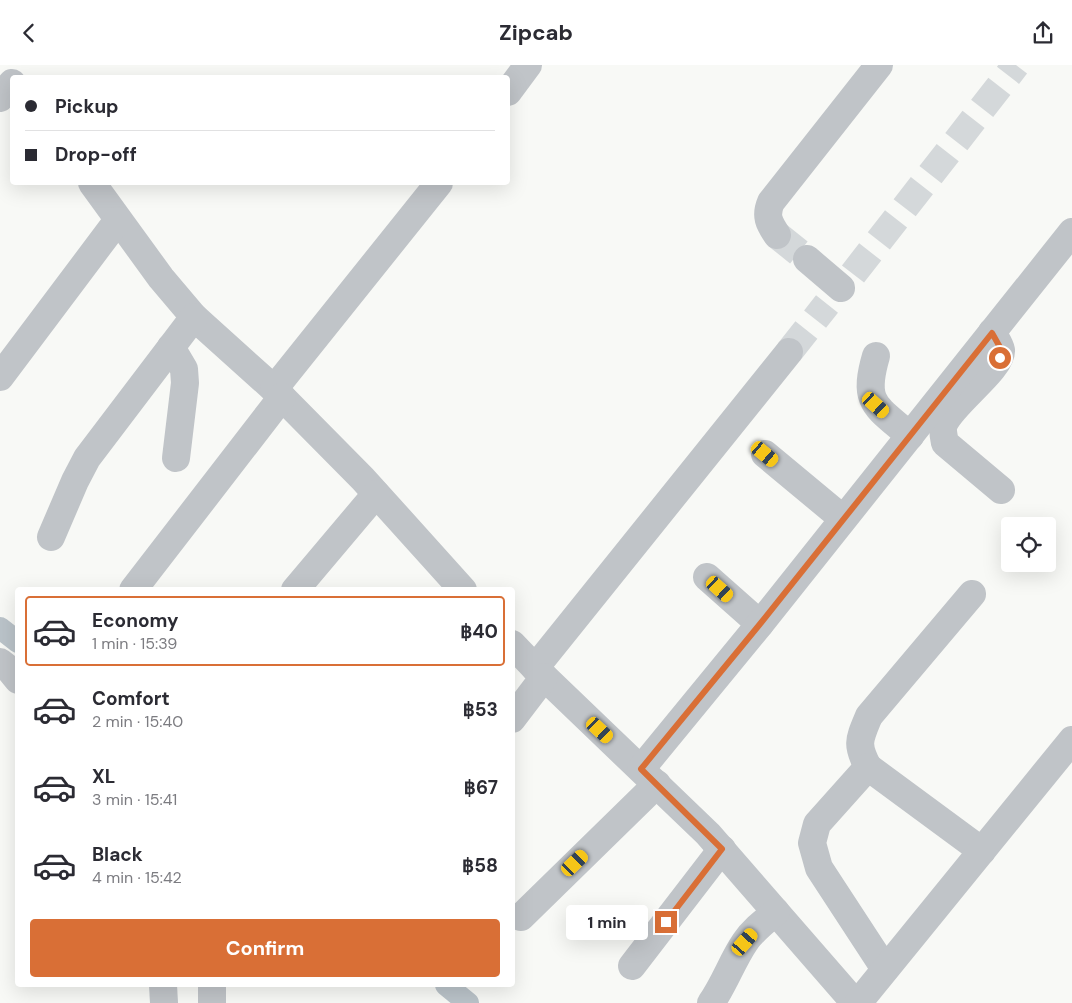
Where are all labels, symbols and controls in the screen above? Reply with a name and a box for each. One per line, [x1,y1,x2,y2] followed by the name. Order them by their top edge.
[499,18,573,47] text: Zipcab
[15,19,43,47] icon: back
[1029,19,1057,47] icon: share
[55,94,119,119] text: Pickup
[55,142,137,167] text: Drop-off
[989,347,1011,369] route start
[859,389,892,421] car
[748,439,781,469] car
[1001,517,1056,572] map controls
[1001,517,1056,572] button: locate
[703,573,736,605] car
[92,608,179,633] text: Economy
[32,609,77,654] icon: car
[460,619,498,644] text: ฿40
[92,633,177,654] text: 1 min · 15:39
[92,686,170,711] text: Comfort
[32,687,77,732] icon: car
[463,697,498,722] text: ฿53
[92,711,183,732] text: 2 min · 15:40
[583,714,616,746] car
[92,764,115,789] text: XL
[32,765,77,810] icon: car
[464,775,498,800] text: ฿67
[92,789,177,810] text: 3 min · 15:41
[92,842,143,867] text: Black
[32,843,77,888] icon: car
[558,847,591,879] car
[462,853,498,878] text: ฿58
[92,867,182,888] text: 4 min · 15:42
[566,905,648,939] callout: 1 min
[655,911,677,933] route end
[588,912,626,933] text: 1 min
[30,919,500,977] button: Confirm
[729,926,760,958] car

